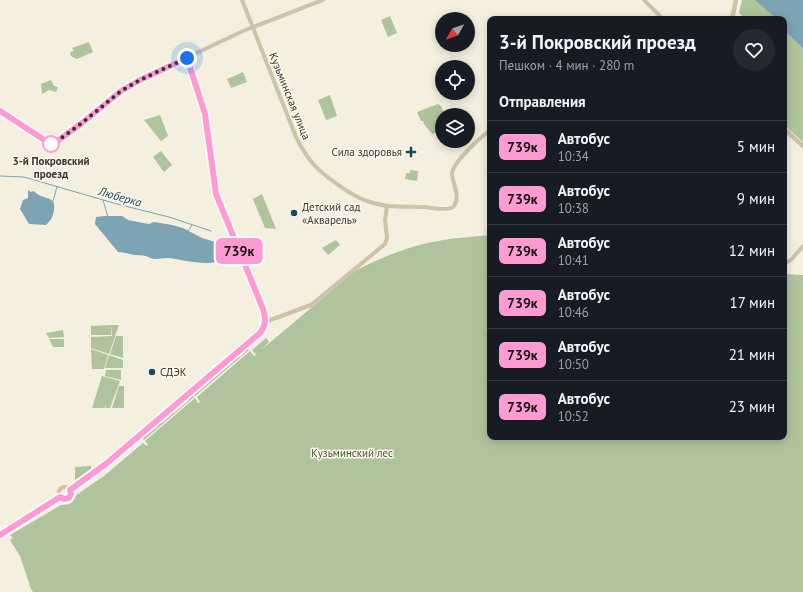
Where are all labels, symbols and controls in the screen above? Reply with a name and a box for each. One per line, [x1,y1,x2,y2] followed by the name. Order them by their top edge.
[435,12,475,52] north arrow
[435,12,475,148] map controls
[733,29,775,71] button: heart
[499,30,696,54] text: 3-й Покровский проезд
[177,48,197,68] your location
[266,50,314,142] street label: Кузьминская улица
[499,57,634,74] text: Пешком · 4 мин · 280 m
[435,60,475,100] button: locate
[499,92,586,111] text: Отправления
[435,108,475,148] button: layers
[558,129,610,148] text: Автобус
[42,135,60,153] marker: 3-й Покровский проезд
[737,137,775,156] text: 5 мин
[507,138,538,156] text: 739к
[331,145,402,159] place label: Сила здоровья
[405,146,417,158] marker: Сила здоровья
[558,148,589,165] text: 10:34
[13,154,89,181] place label: 3-й Покровский проезд
[558,181,610,200] text: Автобус
[96,183,144,210] water label: Люберка
[737,189,775,208] text: 9 мин
[507,190,538,208] text: 739к
[302,200,360,227] place label: Детский сад «Акварель»
[558,200,589,217] text: 10:38
[289,208,299,218] marker: Детский сад «Акварель»
[558,233,610,252] text: Автобус
[211,238,267,264] line badge: 739к
[729,241,775,260] text: 12 мин
[224,242,254,260] text: 739к
[507,242,538,260] text: 739к
[558,252,589,269] text: 10:41
[558,285,610,304] text: Автобус
[729,293,775,312] text: 17 мин
[507,294,538,312] text: 739к
[558,304,589,321] text: 10:46
[558,337,610,356] text: Автобус
[729,345,775,364] text: 21 мин
[507,346,538,364] text: 739к
[558,356,589,373] text: 10:50
[160,365,187,379] place label: СДЭК
[147,367,157,377] marker: СДЭК
[558,389,610,408] text: Автобус
[729,397,775,416] text: 23 мин
[507,398,538,416] text: 739к
[558,408,589,425] text: 10:52
[311,446,393,460] park label: Кузьминский лес

